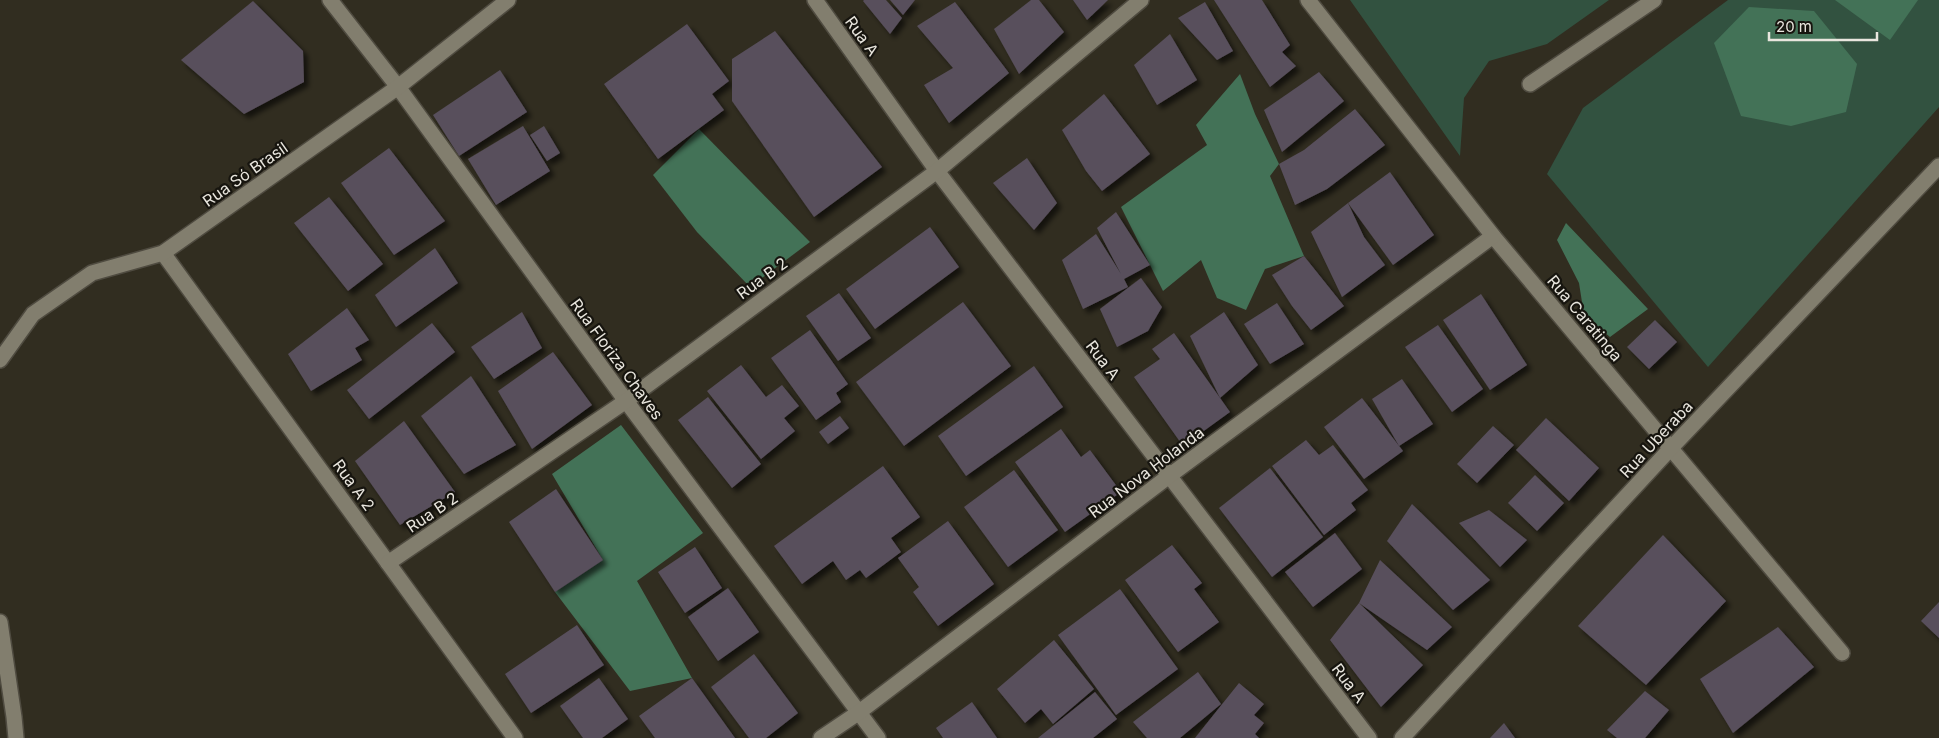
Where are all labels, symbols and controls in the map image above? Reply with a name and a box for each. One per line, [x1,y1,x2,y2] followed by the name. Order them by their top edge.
[1769,10,1876,42] scale bar
[841,12,883,60] street label: Rua A
[1776,17,1812,36] text: 20 m
[199,137,291,211] street label: Rua Só Brasil
[733,253,791,303] street label: Rua B 2
[1543,271,1627,365] street label: Rua Caratinga
[566,294,668,424] street label: Rua Floriza Chaves
[1082,336,1124,384] street label: Rua A
[1615,396,1697,482] street label: Rua Uberaba
[1084,422,1208,522] street label: Rua Nova Holanda
[329,455,379,515] street label: Rua A 2
[402,488,462,536] street label: Rua B 2
[1328,659,1370,707] street label: Rua A

